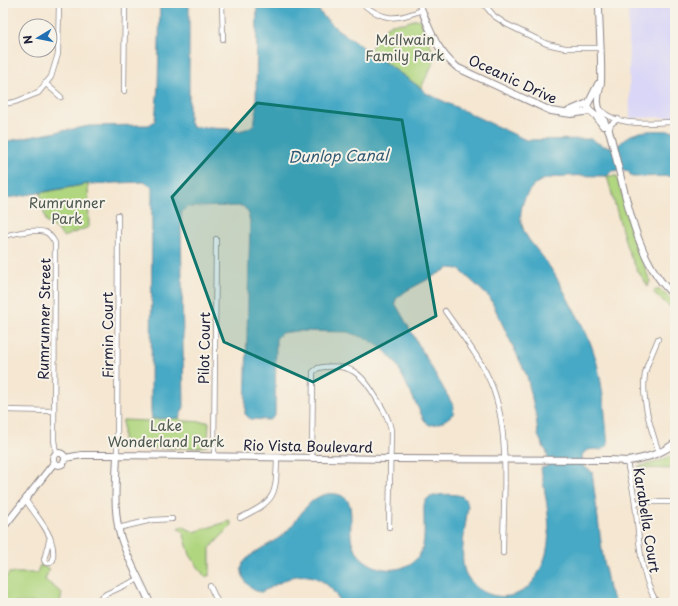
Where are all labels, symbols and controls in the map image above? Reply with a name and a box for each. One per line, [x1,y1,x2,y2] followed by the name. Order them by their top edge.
[18,18,58,58] north arrow
[365,29,445,66] park label: McIlwain Family Park
[18,34,37,46] text: N
[465,49,561,109] street label: Oceanic Drive
[288,143,391,167] water label: Dunlop Canal
[29,192,106,229] park label: Rumrunner Park
[32,258,56,380] street label: Rumrunner Street
[97,292,118,378] street label: Firmin Court
[193,311,215,384] street label: Pilot Court
[107,415,225,452] park label: Lake Wonderland Park
[243,434,374,458] street label: Rio Vista Boulevard
[628,466,666,574] street label: Karabella Court

